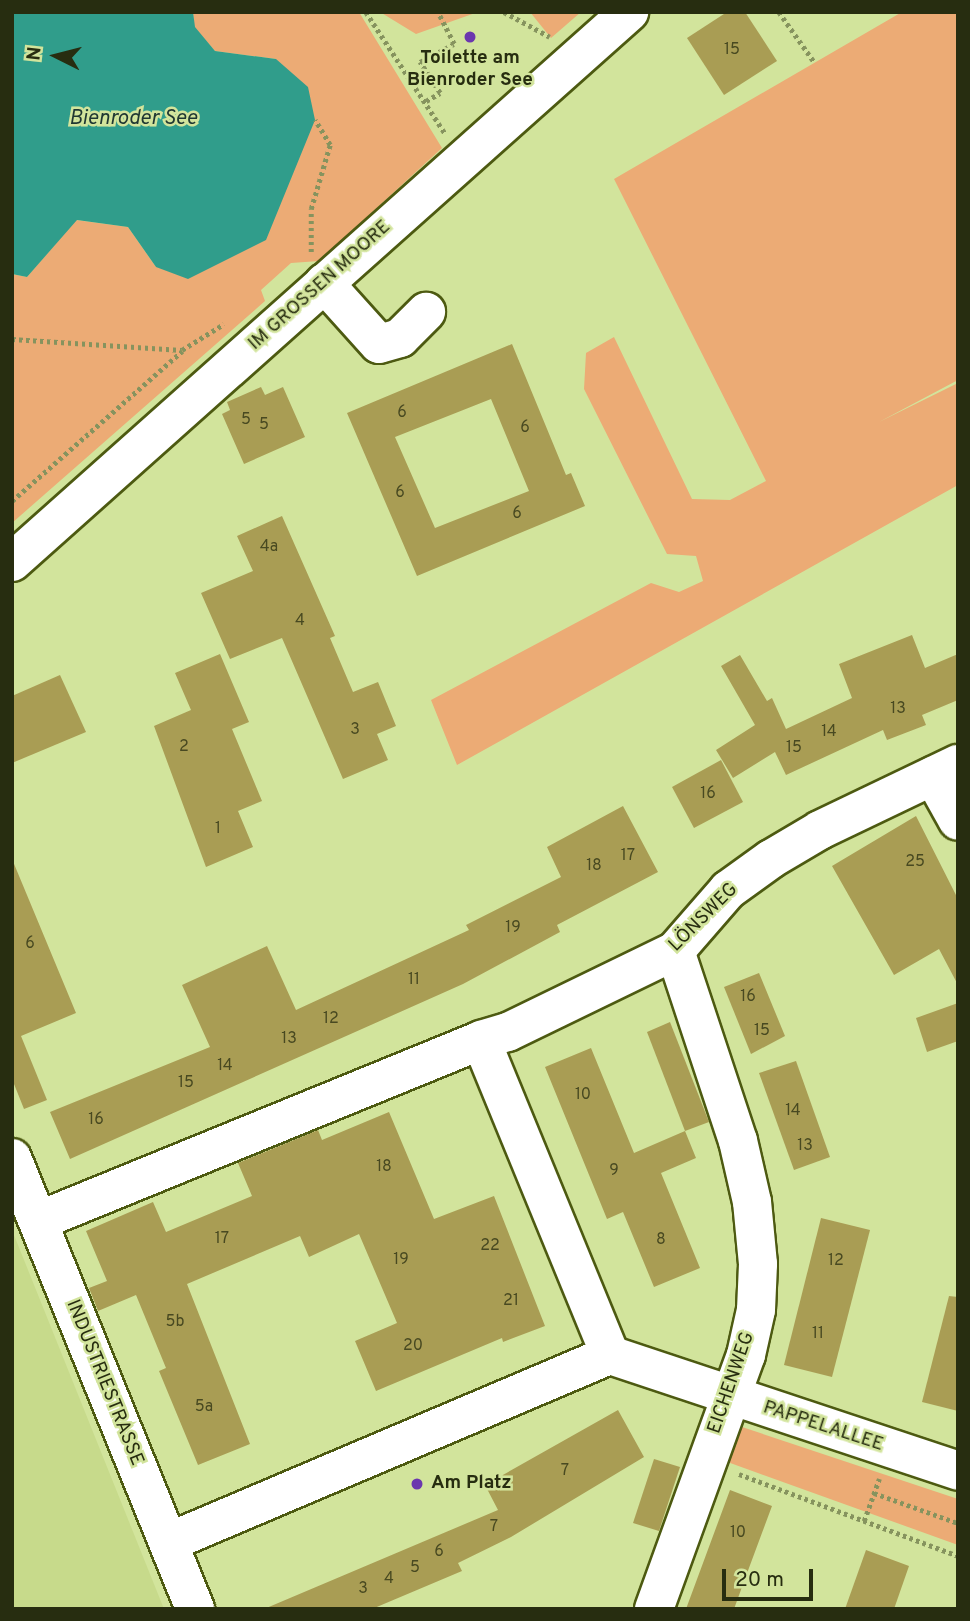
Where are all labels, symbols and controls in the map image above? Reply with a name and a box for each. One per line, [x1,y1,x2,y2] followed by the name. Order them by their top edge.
[21,21,91,91] north arrow
[462,29,478,45] marker: Toilette am Bienroder See
[724,40,740,60] house number: 15
[22,46,48,62] text: N
[407,48,533,92] place label: Toilette am Bienroder See
[69,106,197,132] water label: Bienroder See
[244,216,396,356] street label: IM GROSSEN MOORE
[397,403,407,423] house number: 6
[241,410,251,430] house number: 5
[259,415,269,435] house number: 5
[520,418,530,438] house number: 6
[395,483,405,503] house number: 6
[512,504,522,524] house number: 6
[260,537,278,557] house number: 4a
[295,611,305,631] house number: 4
[890,699,906,719] house number: 13
[350,720,360,740] house number: 3
[821,722,837,742] house number: 14
[179,737,189,757] house number: 2
[786,738,802,758] house number: 15
[700,784,716,804] house number: 16
[215,819,221,839] house number: 1
[621,846,635,866] house number: 17
[905,852,925,872] house number: 25
[586,856,602,876] house number: 18
[665,879,743,957] street label: LÖNSWEG
[505,918,521,938] house number: 19
[25,934,35,954] house number: 6
[408,970,420,990] house number: 11
[740,987,756,1007] house number: 16
[323,1009,339,1029] house number: 12
[754,1021,770,1041] house number: 15
[281,1029,297,1049] house number: 13
[217,1056,233,1076] house number: 14
[178,1073,194,1093] house number: 15
[575,1085,591,1105] house number: 10
[785,1101,801,1121] house number: 14
[88,1110,104,1130] house number: 16
[797,1136,813,1156] house number: 13
[376,1157,392,1177] house number: 18
[609,1161,619,1181] house number: 9
[215,1229,229,1249] house number: 17
[656,1230,666,1250] house number: 8
[480,1236,500,1256] house number: 22
[393,1250,409,1270] house number: 19
[828,1251,844,1271] house number: 12
[503,1291,519,1311] house number: 21
[60,1297,148,1469] street label: INDUSTRIESTRASSE
[166,1312,184,1332] house number: 5b
[812,1324,824,1344] house number: 11
[704,1329,760,1437] street label: EICHENWEG
[403,1336,423,1356] house number: 20
[195,1397,213,1417] house number: 5a
[760,1397,886,1457] street label: PAPPELALLEE
[561,1461,569,1481] house number: 7
[431,1473,512,1495] place label: Am Platz
[409,1476,425,1492] marker: Am Platz
[490,1517,498,1537] house number: 7
[730,1523,746,1543] house number: 10
[434,1542,444,1562] house number: 6
[725,1554,816,1598] scale bar
[410,1558,420,1578] house number: 5
[735,1567,784,1594] text: 20 m
[384,1569,394,1589] house number: 4
[358,1579,368,1599] house number: 3

